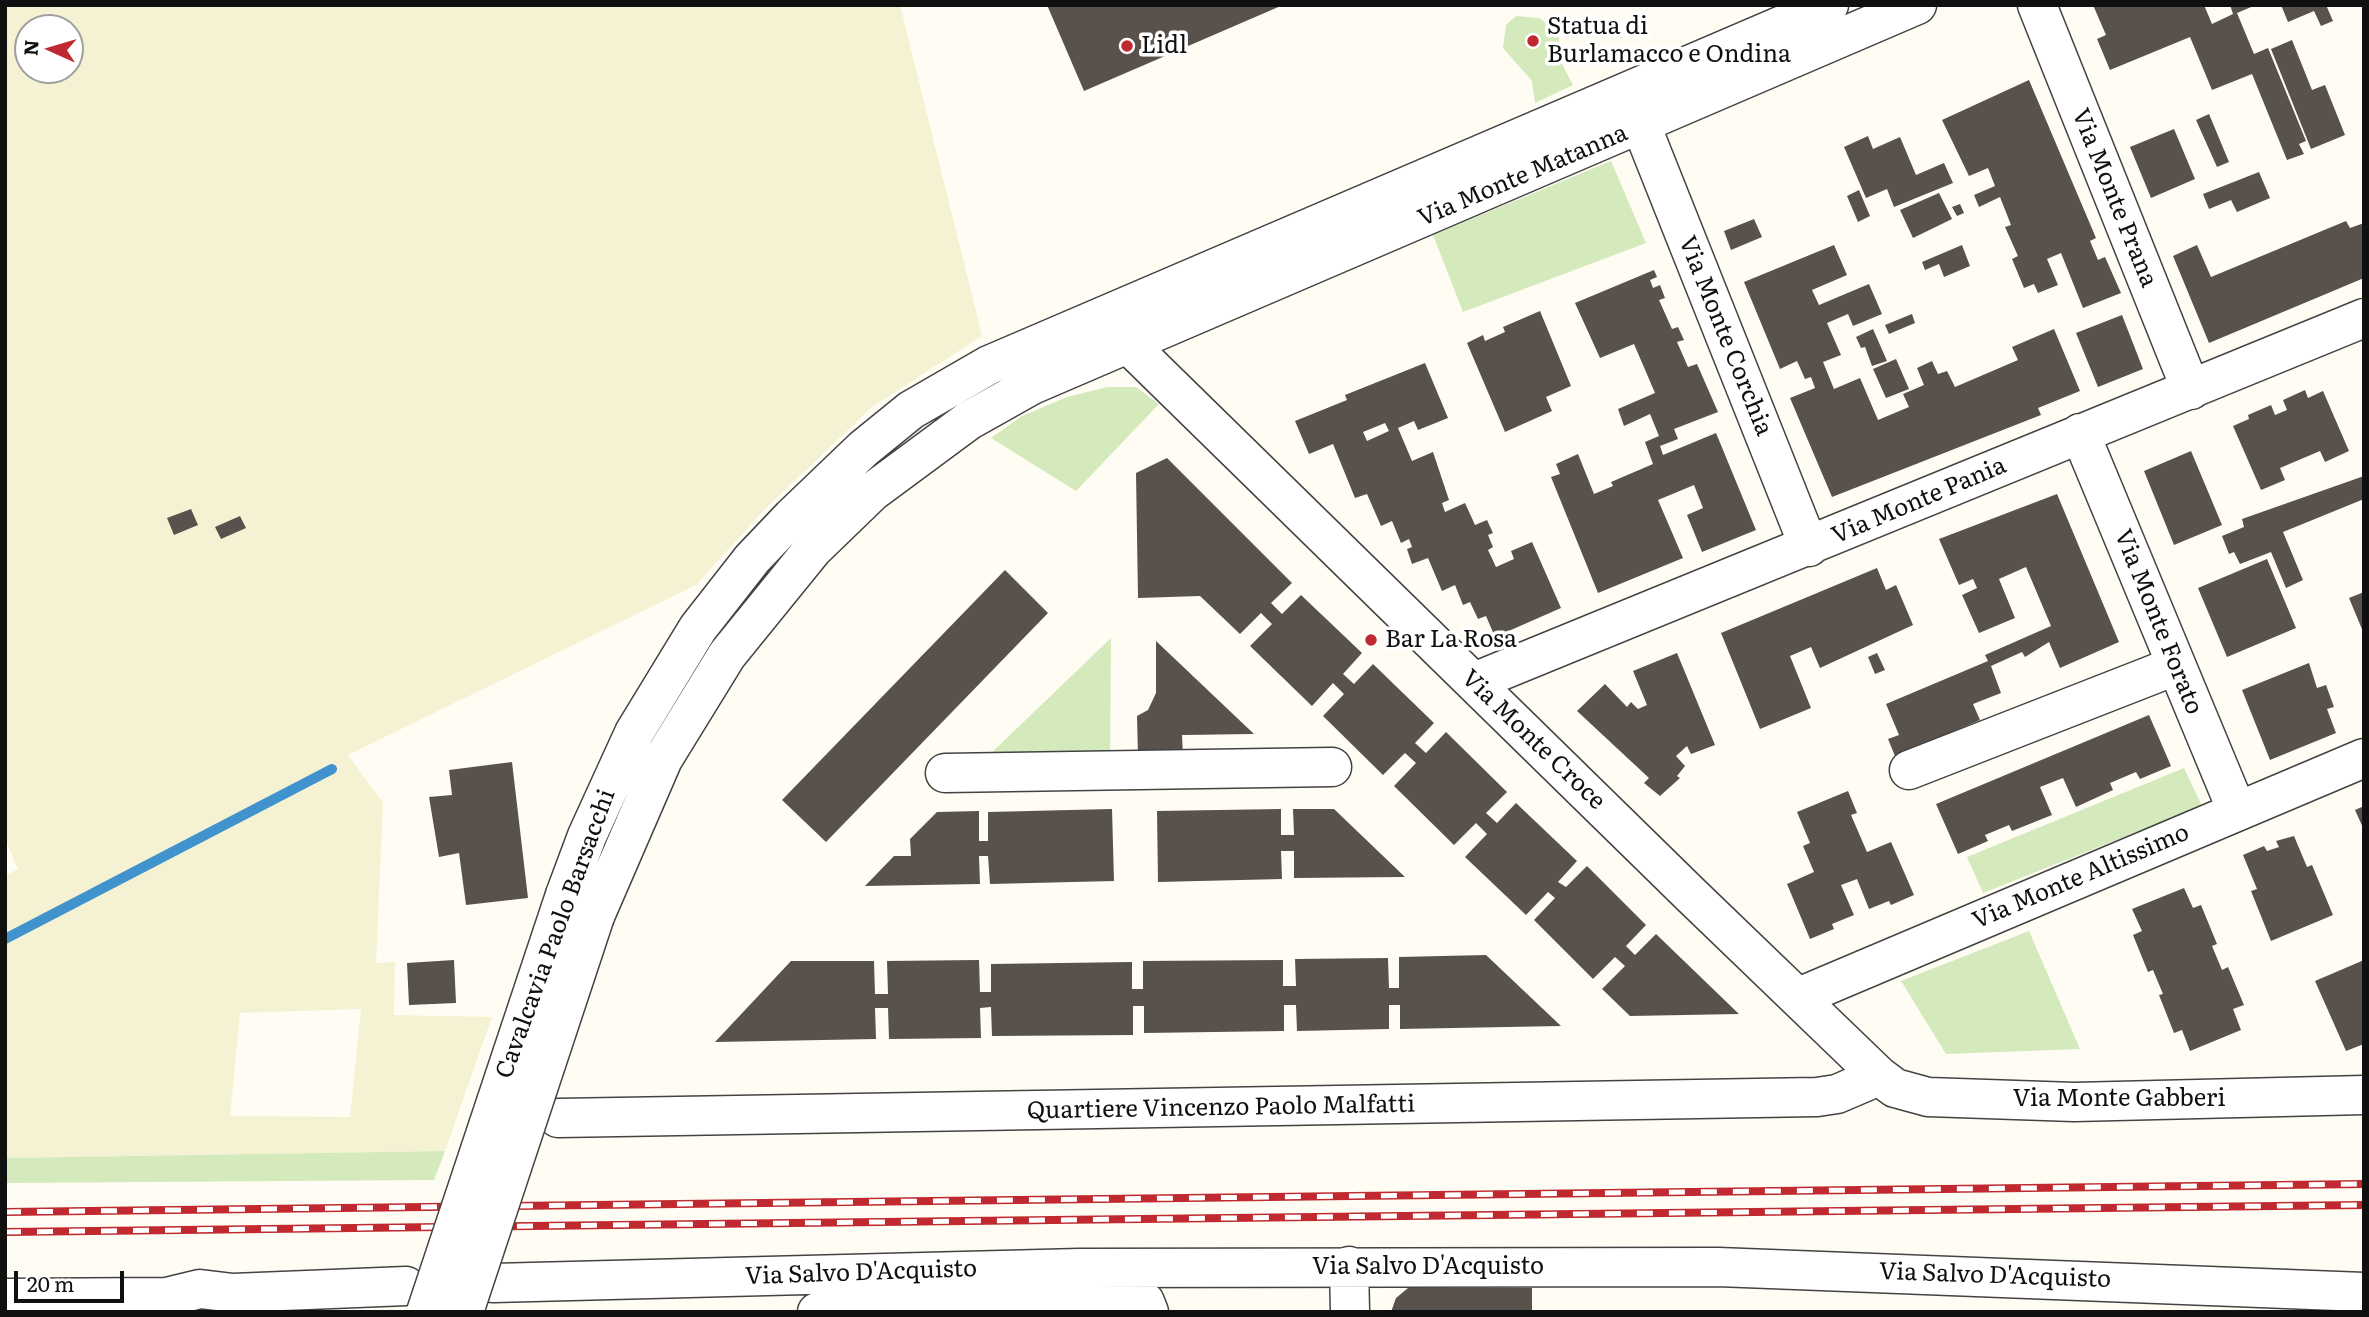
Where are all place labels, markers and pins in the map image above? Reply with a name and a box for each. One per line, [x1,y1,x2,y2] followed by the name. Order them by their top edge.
[1547,13,1791,69] place label: Statua di Burlamacco e Ondina
[1141,32,1187,60] place label: Lidl
[1525,33,1541,49] marker: Statua di Burlamacco e Ondina
[1119,38,1135,54] marker: Lidl
[1385,626,1517,654] place label: Bar La Rosa
[1363,632,1379,648] marker: Bar La Rosa

